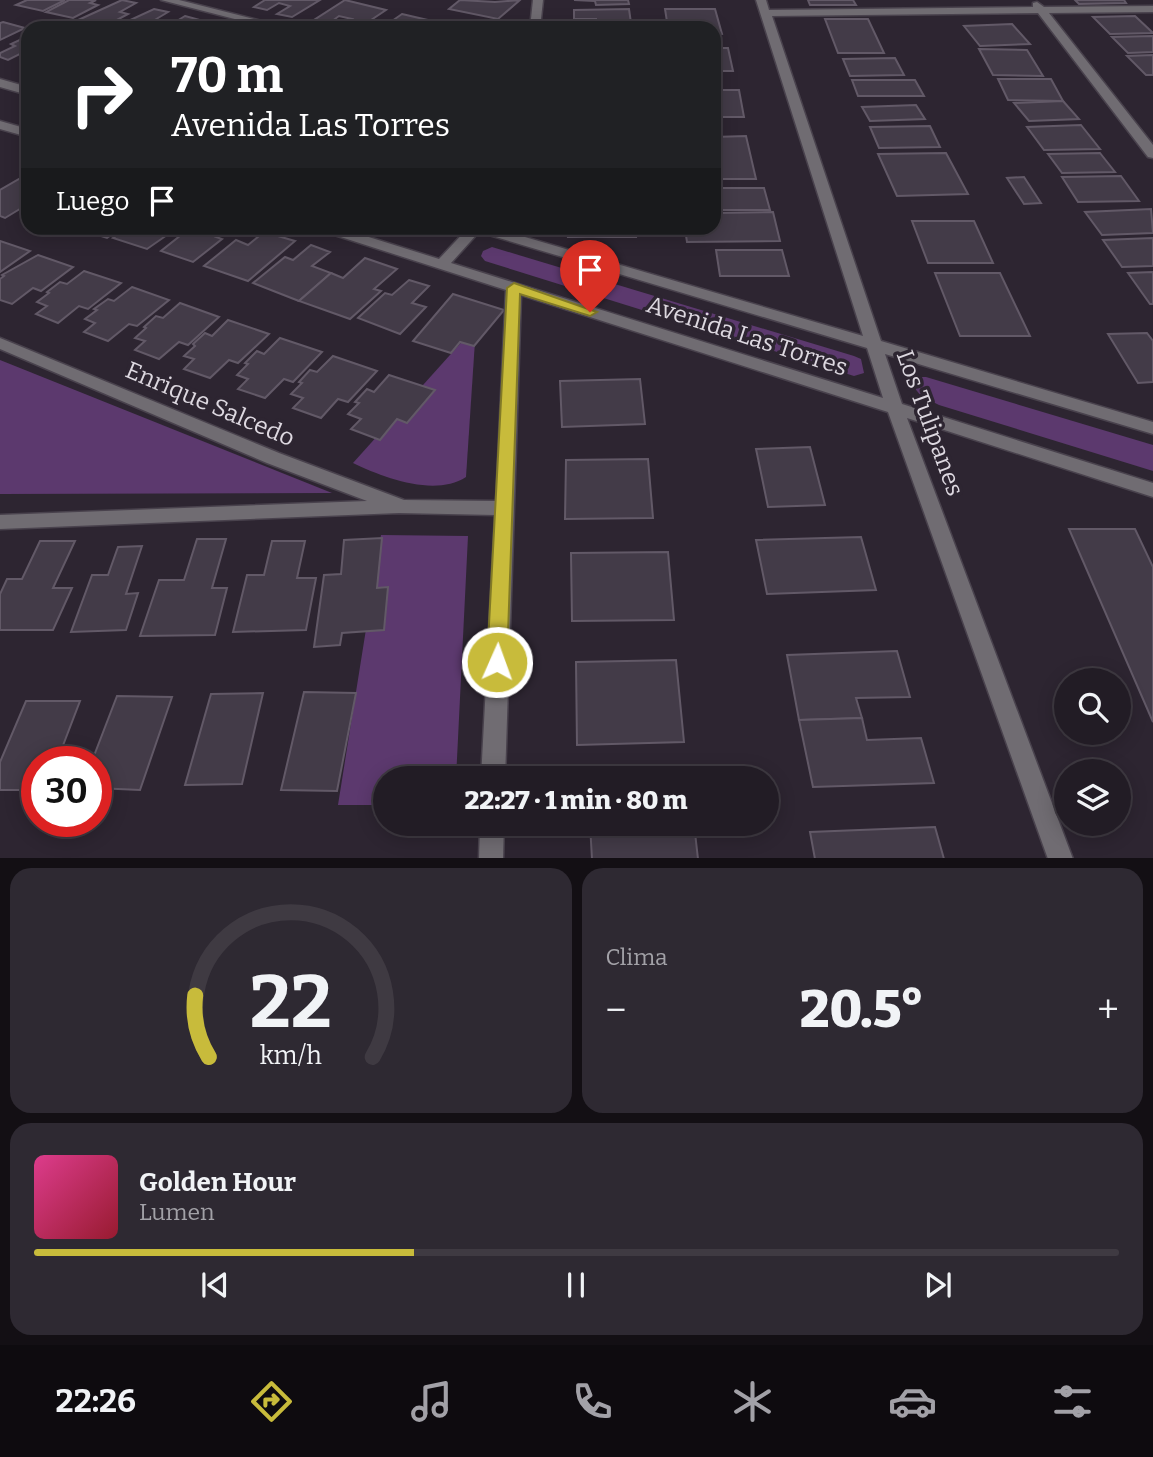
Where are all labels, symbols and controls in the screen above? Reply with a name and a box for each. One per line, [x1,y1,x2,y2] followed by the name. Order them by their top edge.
[171,46,283,105] text: 70 m
[56,49,147,140] icon: right
[171,106,450,144] text: Avenida Las Torres
[143,182,181,220] icon: arrive
[56,186,129,217] text: Luego
[560,240,620,312] pin
[571,251,609,289] icon: arrive
[643,290,851,382] street label: Avenida Las Torres
[891,346,969,500] street label: Los Tulipanes
[121,356,299,452] street label: Enrique Salcedo
[460,625,534,699] position arrow
[1054,668,1131,836] map controls
[1054,668,1131,745] button: search
[21,746,112,837] speed limit sign: 30
[1054,759,1131,836] button: layers
[464,785,688,816] text: 22:27 · 1 min · 80 m
[606,943,668,971] text: Clima
[250,959,332,1046] text: 22
[800,978,924,1041] text: 20.5°
[606,987,626,1033] text: −
[1097,987,1119,1033] text: +
[260,1040,322,1070] text: km/h
[139,1167,296,1198] text: Golden Hour
[139,1198,215,1226] text: Lumen
[196,1266,234,1304] icon: previous
[557,1266,595,1304] icon: pause
[919,1266,957,1304] icon: next
[247,1377,296,1426] icon: directions
[407,1377,456,1426] icon: music
[568,1377,617,1426] icon: phone
[728,1377,777,1426] icon: climate
[888,1377,937,1426] icon: car
[1048,1377,1097,1426] icon: filters
[56,1382,136,1420] text: 22:26

